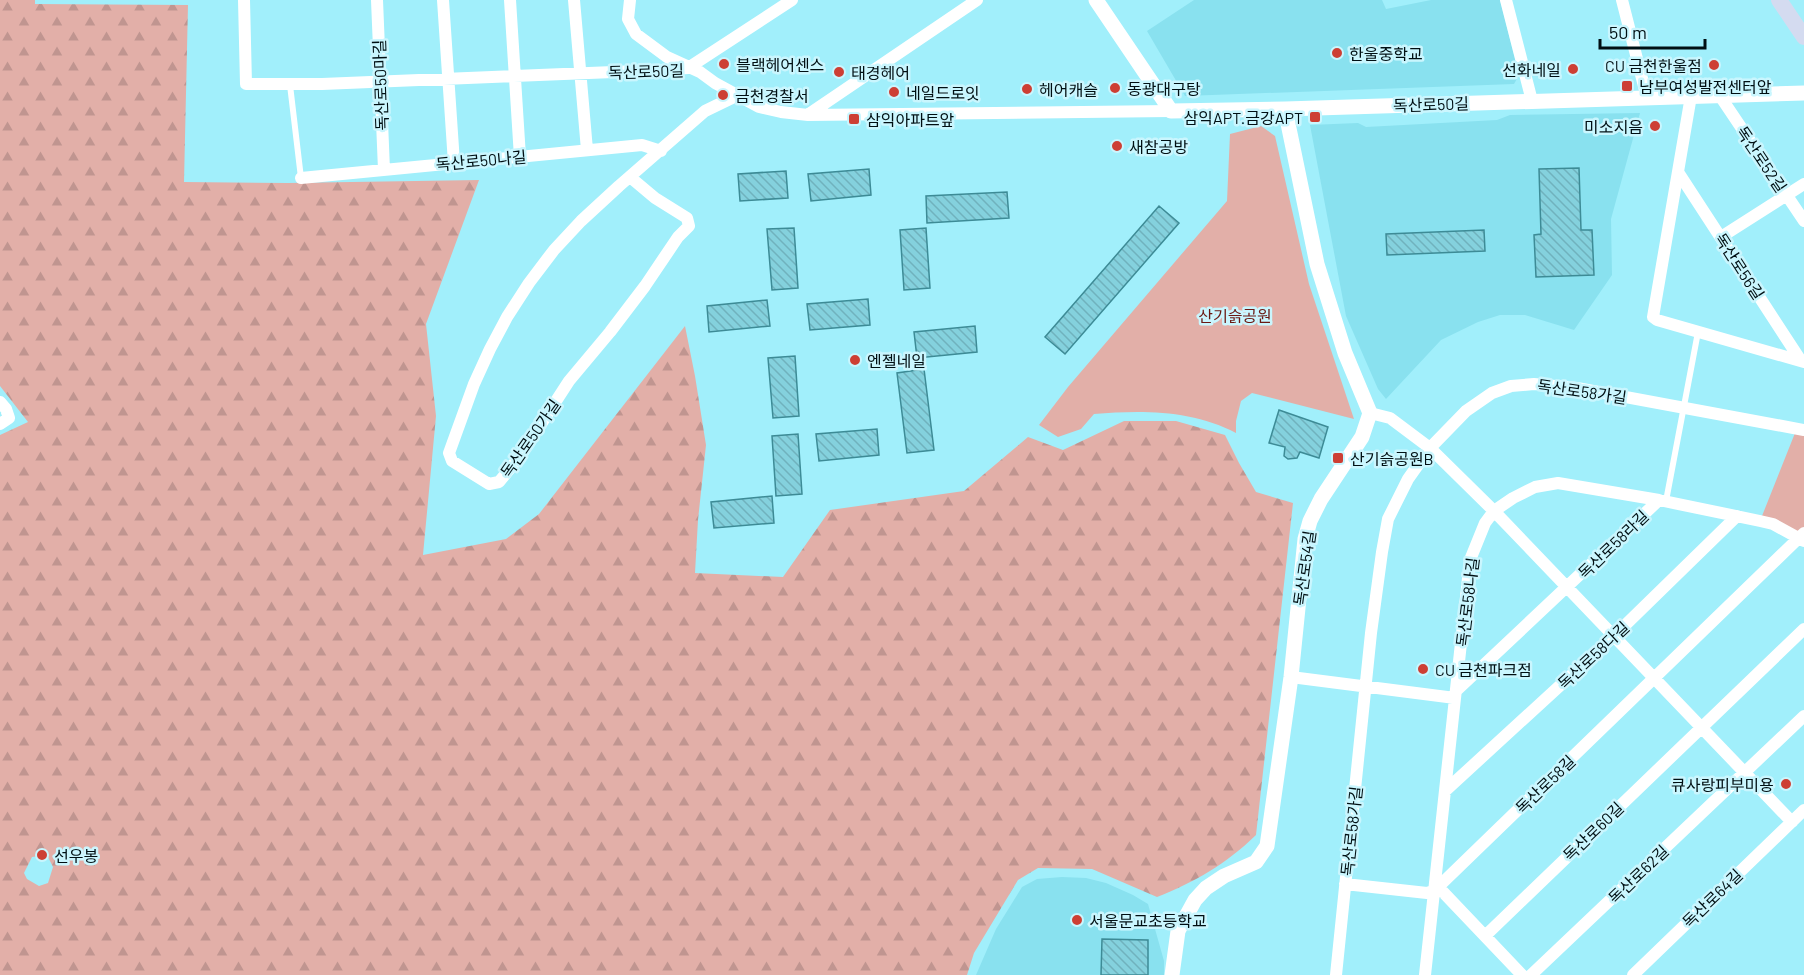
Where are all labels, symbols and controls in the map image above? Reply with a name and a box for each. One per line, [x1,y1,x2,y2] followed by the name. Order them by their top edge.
[1600,12,1705,50] scale bar
[1609,21,1647,43] text: 50 m
[369,39,391,131] street label: 독산로50마길
[1349,44,1423,63] place label: 한울중학교
[1330,46,1344,60] marker: 한울중학교
[736,55,824,74] place label: 블랙헤어센스
[1605,56,1702,75] place label: CU 금천한울점
[717,57,731,71] marker: 블랙헤어센스
[1707,58,1721,72] marker: CU 금천한울점
[608,60,684,82] street label: 독산로50길
[1502,60,1561,79] place label: 선화네일
[1566,62,1580,76] marker: 선화네일
[851,63,910,82] place label: 태경헤어
[832,65,846,79] marker: 태경헤어
[1639,77,1772,96] place label: 남부여성발전센터앞
[1127,79,1201,98] place label: 동광대구탕
[1620,79,1634,93] marker: 남부여성발전센터앞
[1039,80,1098,99] place label: 헤어캐슬
[1108,81,1122,95] marker: 동광대구탕
[1020,82,1034,96] marker: 헤어캐슬
[906,83,980,102] place label: 네일드로잇
[887,85,901,99] marker: 네일드로잇
[735,86,809,105] place label: 금천경찰서
[716,88,730,102] marker: 금천경찰서
[1393,93,1469,115] street label: 독산로50길
[1184,108,1303,127] place label: 삼익APT.금강APT
[866,110,955,129] place label: 삼익아파트앞
[1308,110,1322,124] marker: 삼익APT.금강APT
[847,112,861,126] marker: 삼익아파트앞
[1584,117,1643,136] place label: 미소지음
[1648,119,1662,133] marker: 미소지음
[1733,122,1791,196] street label: 독산로52길
[1129,137,1188,156] place label: 새참공방
[1110,139,1124,153] marker: 새참공방
[435,147,527,173] street label: 독산로50나길
[1712,229,1768,303] street label: 독산로56길
[1198,306,1272,325] park label: 산기슭공원
[867,351,926,370] place label: 엔젤네일
[848,353,862,367] marker: 엔젤네일
[1536,375,1628,407] street label: 독산로58가길
[496,395,564,481] street label: 독산로50가길
[1350,449,1434,468] place label: 산기슭공원B
[1331,451,1345,465] marker: 산기슭공원B
[1574,506,1652,582] street label: 독산로58라길
[1289,529,1319,607] street label: 독산로54길
[1452,556,1482,648] street label: 독산로58나길
[1554,617,1632,693] street label: 독산로58다길
[1435,660,1532,679] place label: CU 금천파크점
[1416,662,1430,676] marker: CU 금천파크점
[1511,751,1579,817] street label: 독산로58길
[1671,775,1774,794] place label: 큐사랑피부미용
[1779,777,1793,791] marker: 큐사랑피부미용
[1337,785,1365,877] street label: 독산로58가길
[1559,798,1627,864] street label: 독산로60길
[1604,841,1672,907] street label: 독산로62길
[54,846,98,865] place label: 선우봉
[35,848,49,862] marker: 선우봉
[1678,865,1746,931] street label: 독산로64길
[1089,911,1207,930] place label: 서울문교초등학교
[1070,913,1084,927] marker: 서울문교초등학교

